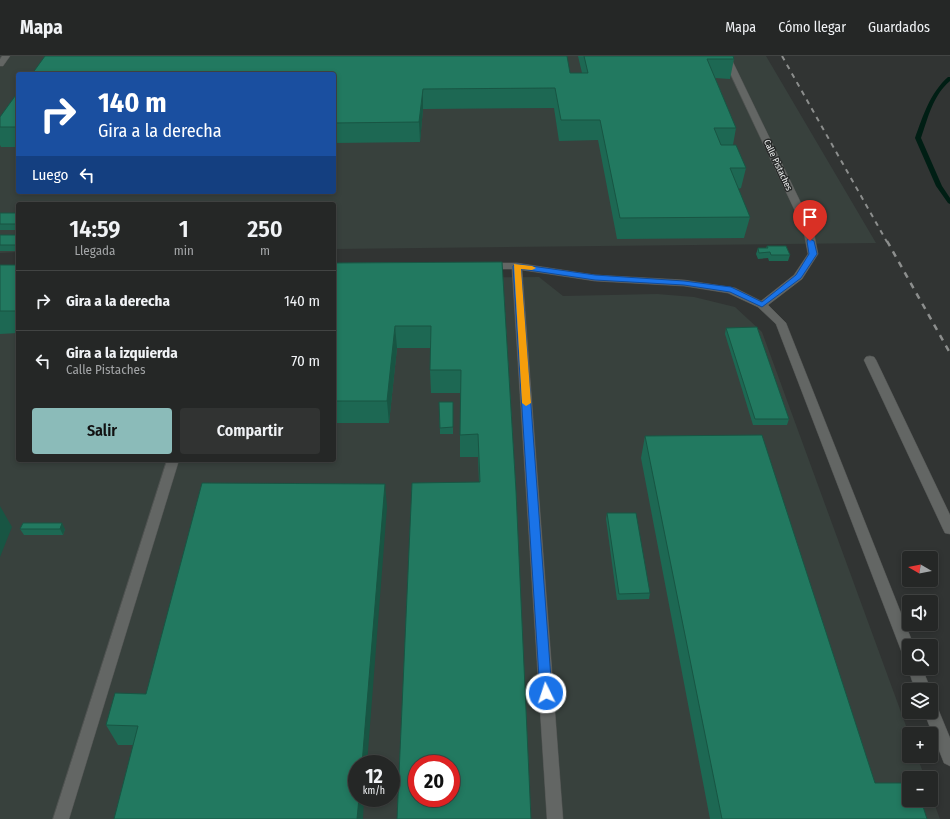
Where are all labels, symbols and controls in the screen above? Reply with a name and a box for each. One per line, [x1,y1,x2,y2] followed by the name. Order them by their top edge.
[20,16,63,39] text: Mapa
[725,19,756,36] text: Mapa
[778,19,846,36] text: Cómo llegar
[868,19,930,36] text: Guardados
[98,86,167,119] text: 140 m
[32,88,84,140] icon: right
[98,120,222,142] text: Gira a la derecha
[762,138,794,192] street label: Calle Pistaches
[76,164,98,186] icon: left
[32,166,68,184] text: Luego
[793,200,827,241] pin
[799,206,821,228] icon: arrive
[69,215,120,243] text: 14:59
[179,215,189,243] text: 1
[247,215,283,243] text: 250
[74,243,115,258] text: Llegada
[174,243,194,258] text: min
[260,243,270,258] text: m
[32,290,54,312] icon: right
[66,292,170,310] text: Gira a la derecha
[284,292,320,310] text: 140 m
[66,344,178,362] text: Gira a la izquierda
[32,350,54,372] icon: left
[291,352,320,370] text: 70 m
[66,362,146,377] text: Calle Pistaches
[32,408,172,454] button: Salir
[180,408,320,454] button: Compartir
[902,551,938,587] north arrow
[902,551,938,807] map controls
[902,595,938,631] button: sound
[902,639,938,675] button: search
[525,672,567,714] position arrow
[902,683,938,719] button: layers
[902,727,938,763] button: +
[408,755,460,807] speed limit sign: 20
[365,764,383,788] text: 12
[902,771,938,807] button: −
[363,785,385,797] text: km/h

